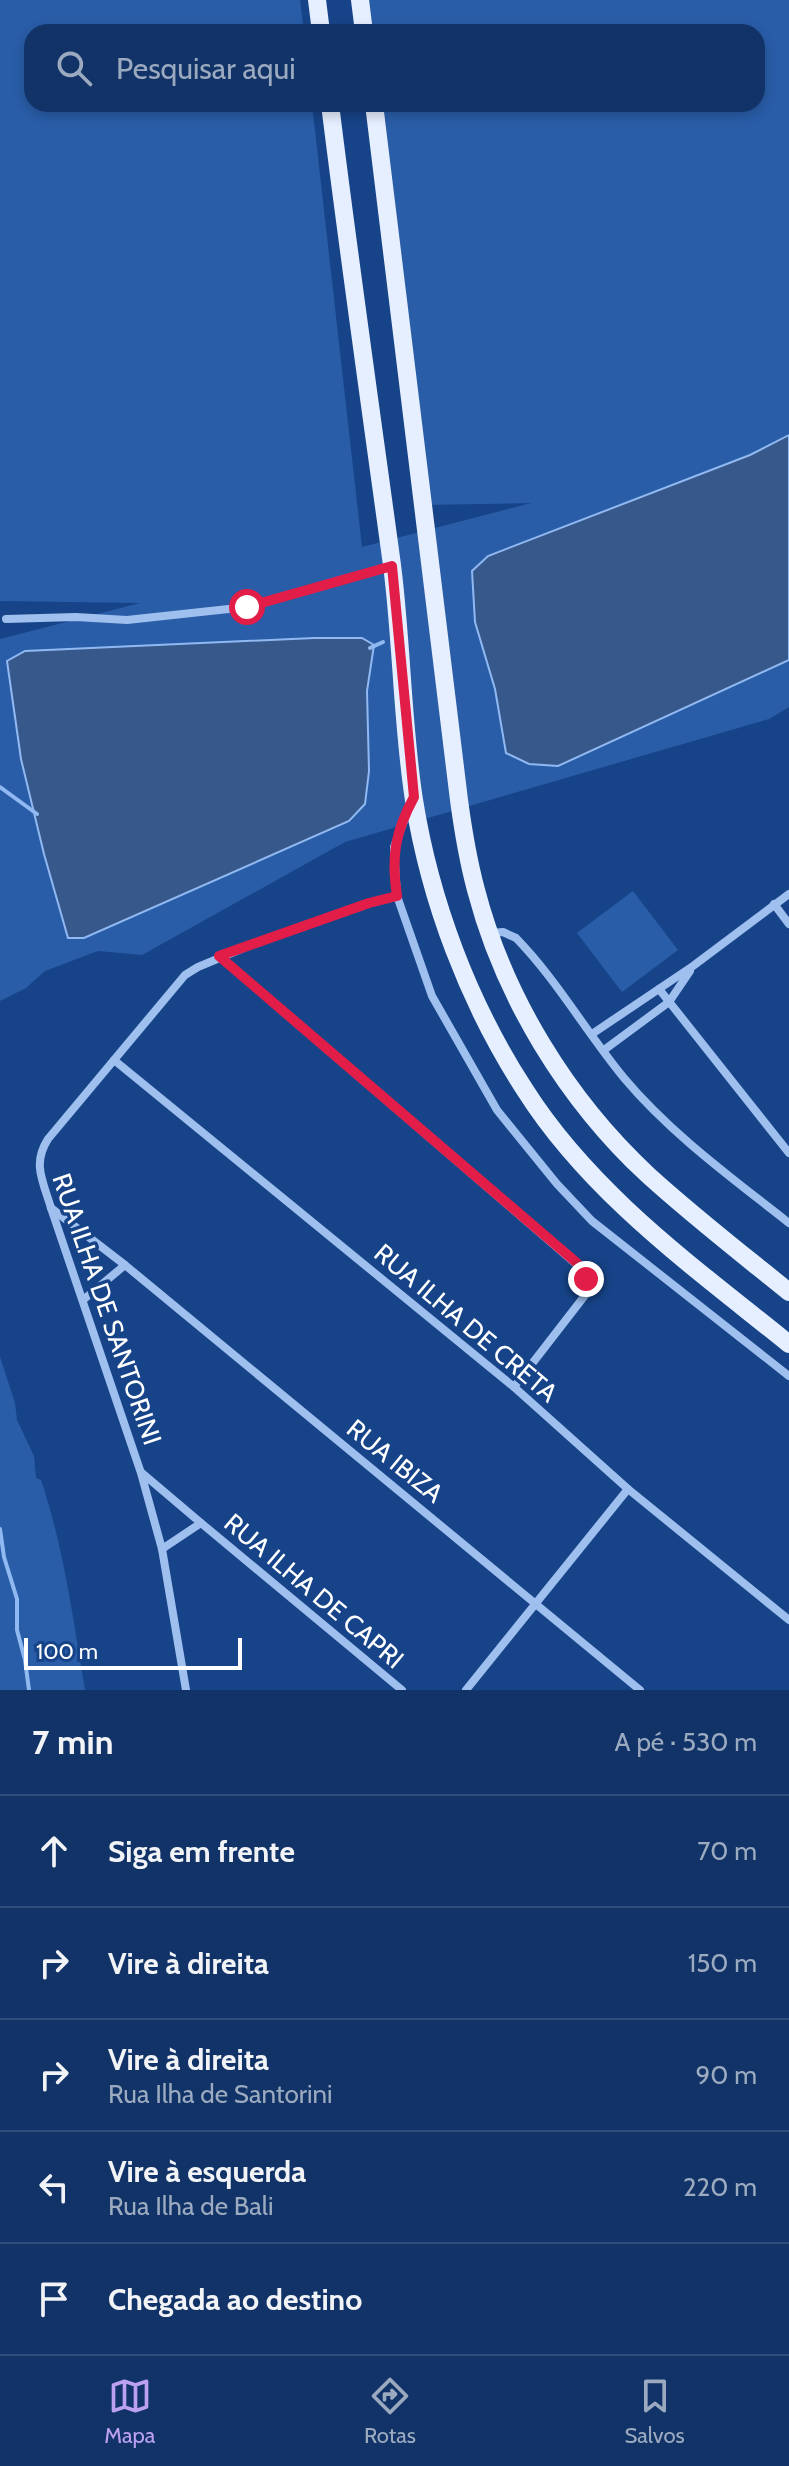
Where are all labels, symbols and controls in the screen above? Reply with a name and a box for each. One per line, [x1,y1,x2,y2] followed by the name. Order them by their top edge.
[24,24,765,112] search box
[52,46,96,90] icon: search
[116,50,296,87] text: Pesquisar aqui
[229,589,265,625] route start
[45,1169,169,1449] street label: RUA ILHA DE SANTORINI
[368,1237,564,1409] street label: RUA ILHA DE CRETA
[568,1261,604,1297] route end
[340,1412,450,1510] street label: RUA IBIZA
[218,1507,410,1675] street label: RUA ILHA DE CAPRI
[24,1634,242,1670] scale bar
[36,1638,98,1665] text: 100 m
[32,1721,113,1763] text: 7 min
[615,1726,757,1758] text: A pé · 530 m
[32,1829,76,1873] icon: ahead
[108,1833,295,1870] text: Siga em frente
[697,1835,757,1867] text: 70 m
[32,1941,76,1985] icon: right
[108,1945,269,1982] text: Vire à direita
[688,1947,757,1979] text: 150 m
[108,2041,269,2078] text: Vire à direita
[32,2053,76,2097] icon: right
[695,2059,757,2091] text: 90 m
[108,2078,333,2110] text: Rua Ilha de Santorini
[108,2153,306,2190] text: Vire à esquerda
[32,2165,76,2209] icon: left
[683,2171,757,2203] text: 220 m
[108,2190,274,2222] text: Rua Ilha de Bali
[32,2277,76,2321] icon: arrive
[108,2281,362,2318] text: Chegada ao destino
[104,2374,155,2449] tab: Mapa
[364,2374,416,2449] tab: Rotas
[624,2374,685,2449] tab: Salvos

